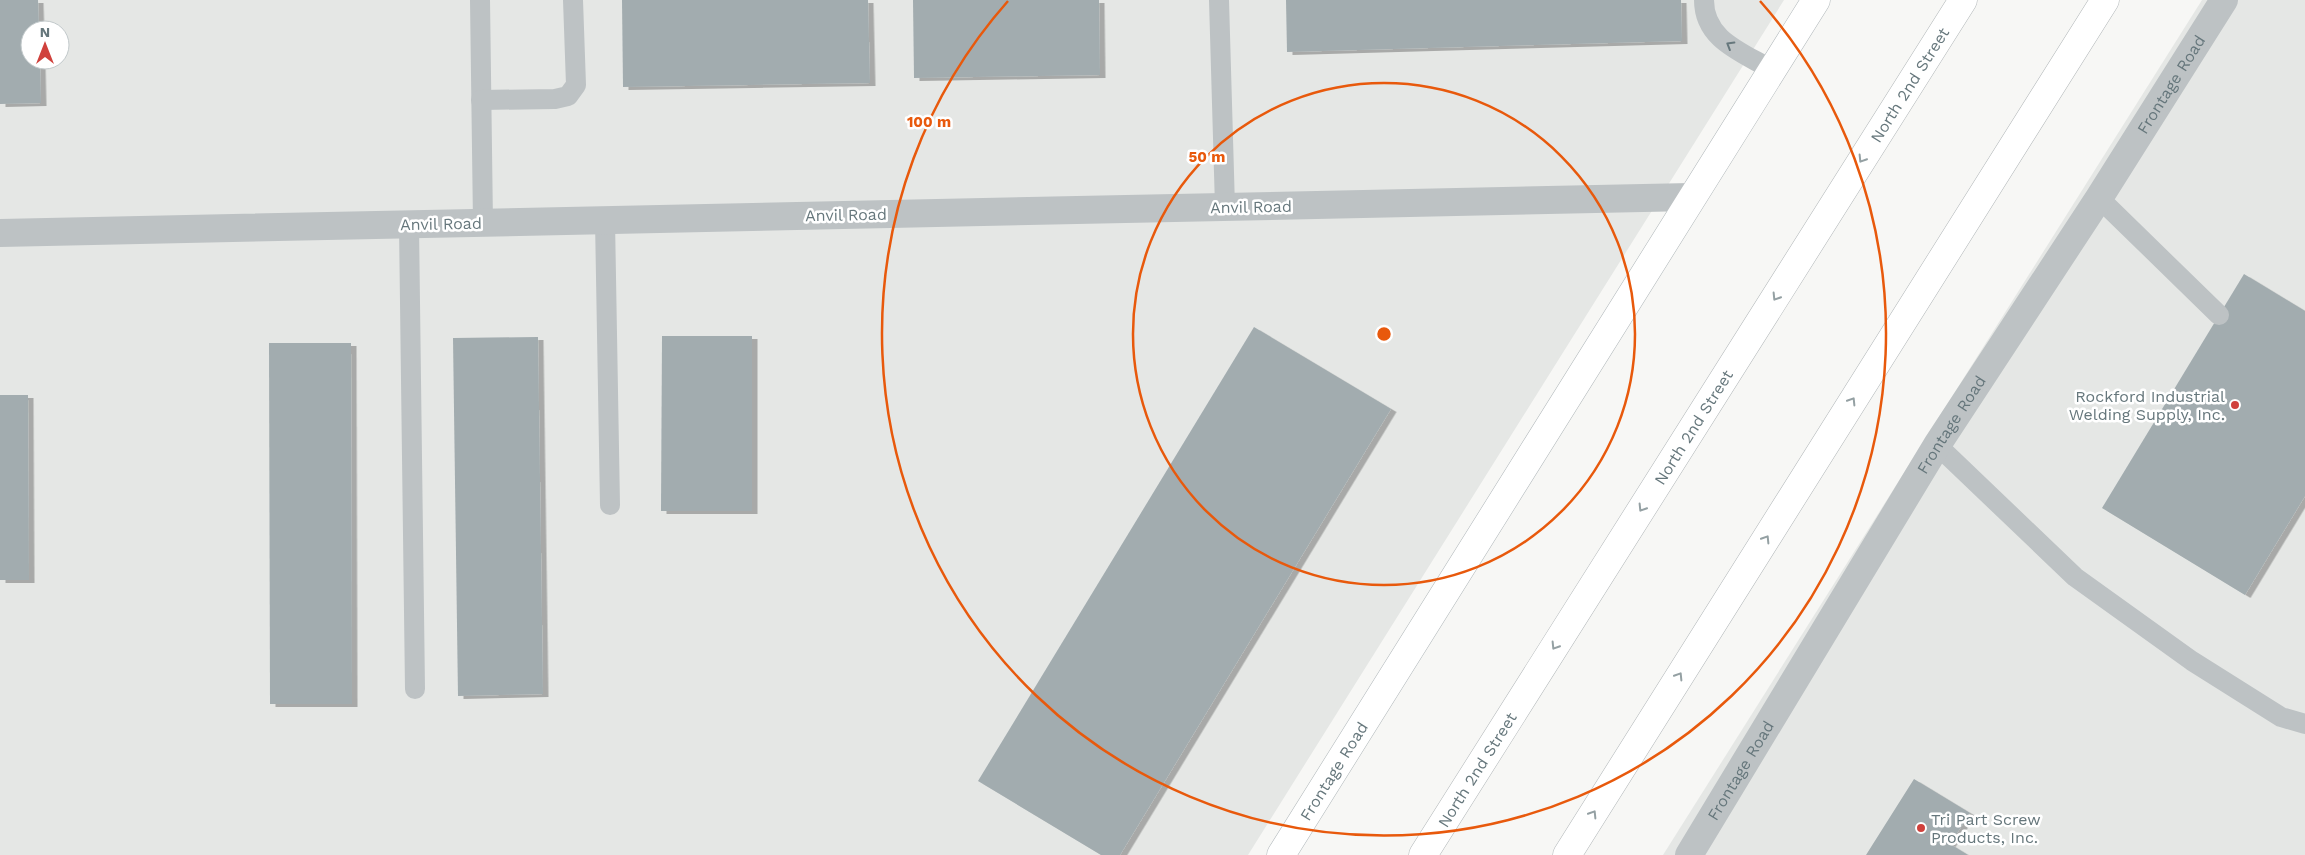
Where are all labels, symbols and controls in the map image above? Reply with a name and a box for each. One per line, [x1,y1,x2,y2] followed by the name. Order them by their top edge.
[20,20,70,70] north arrow
[1866,23,1953,146] street label: North 2nd Street
[40,24,50,40] text: N
[2133,32,2209,137] street label: Frontage Road
[1727,41,1736,51] one-way arrow
[907,113,951,131] text: 100 m
[1189,148,1225,166] text: 50 m
[1859,154,1869,163] one-way arrow
[1210,197,1292,217] street label: Anvil Road
[805,205,887,225] street label: Anvil Road
[400,214,482,234] street label: Anvil Road
[1772,291,1782,300] one-way arrow
[1375,325,1393,343] centre of rings
[1650,366,1737,488] street label: North 2nd Street
[1913,372,1990,477] street label: Frontage Road
[2069,387,2225,424] place label: Rockford Industrial Welding Supply, Inc.
[1846,398,1856,407] one-way arrow
[2229,399,2241,411] marker: Rockford Industrial Welding Supply, Inc.
[1639,503,1648,512] one-way arrow
[1759,535,1769,544] one-way arrow
[1552,640,1562,649] one-way arrow
[1673,673,1683,682] one-way arrow
[1434,708,1520,831] street label: North 2nd Street
[1703,717,1778,824] street label: Frontage Road
[1296,718,1372,824] street label: Frontage Road
[1586,810,1596,819] one-way arrow
[1931,810,2041,847] place label: Tri Part Screw Products, Inc.
[1915,822,1927,834] marker: Tri Part Screw Products, Inc.

